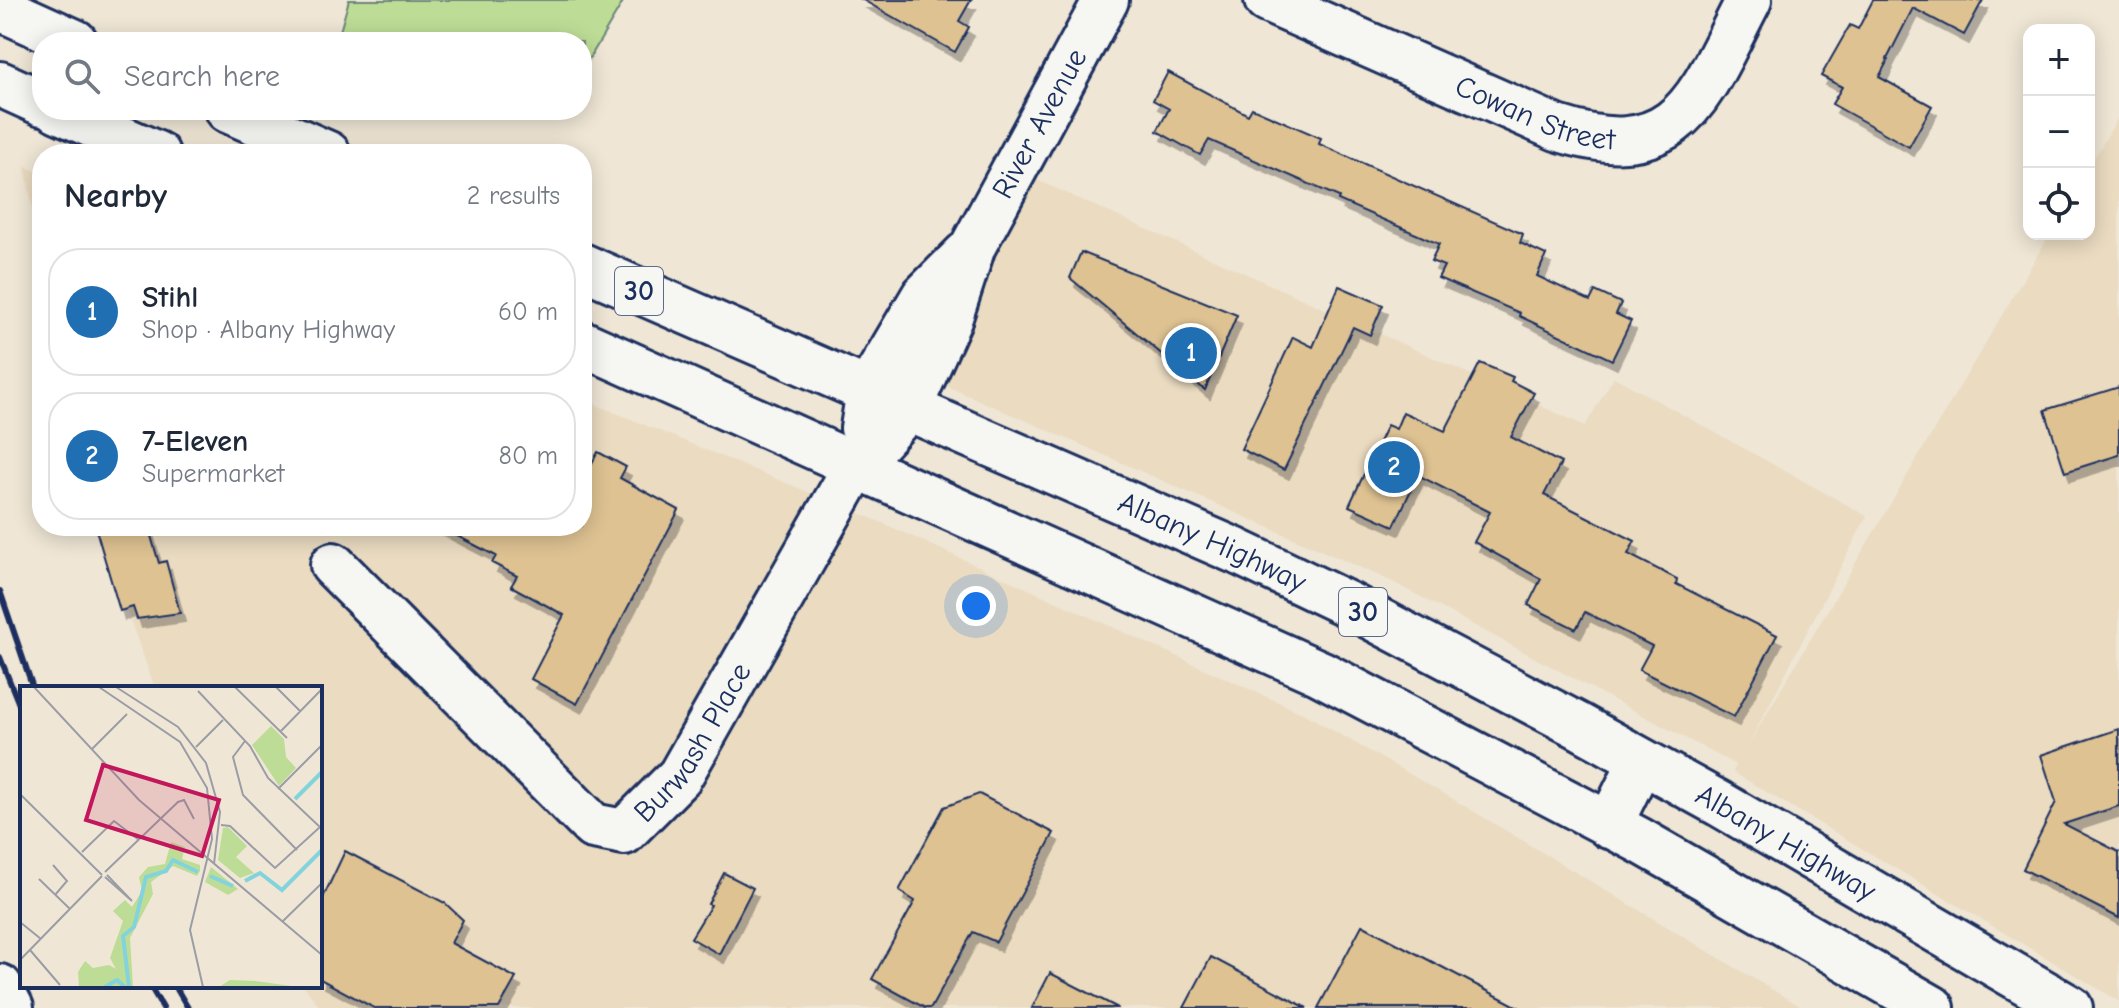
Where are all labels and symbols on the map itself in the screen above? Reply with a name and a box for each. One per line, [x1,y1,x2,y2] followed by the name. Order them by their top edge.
[985,43,1094,204] street label: River Avenue
[1450,68,1618,157] street label: Cowan Street
[615,267,663,315] road number: 30
[1165,323,1217,383] pin: 1
[1368,437,1420,497] pin: 2
[1113,484,1312,600] street label: Albany Highway
[956,586,996,626] your location
[1339,588,1387,636] road number: 30
[627,656,758,829] street label: Burwash Place
[20,686,322,988] inset map
[1690,777,1883,909] street label: Albany Highway

